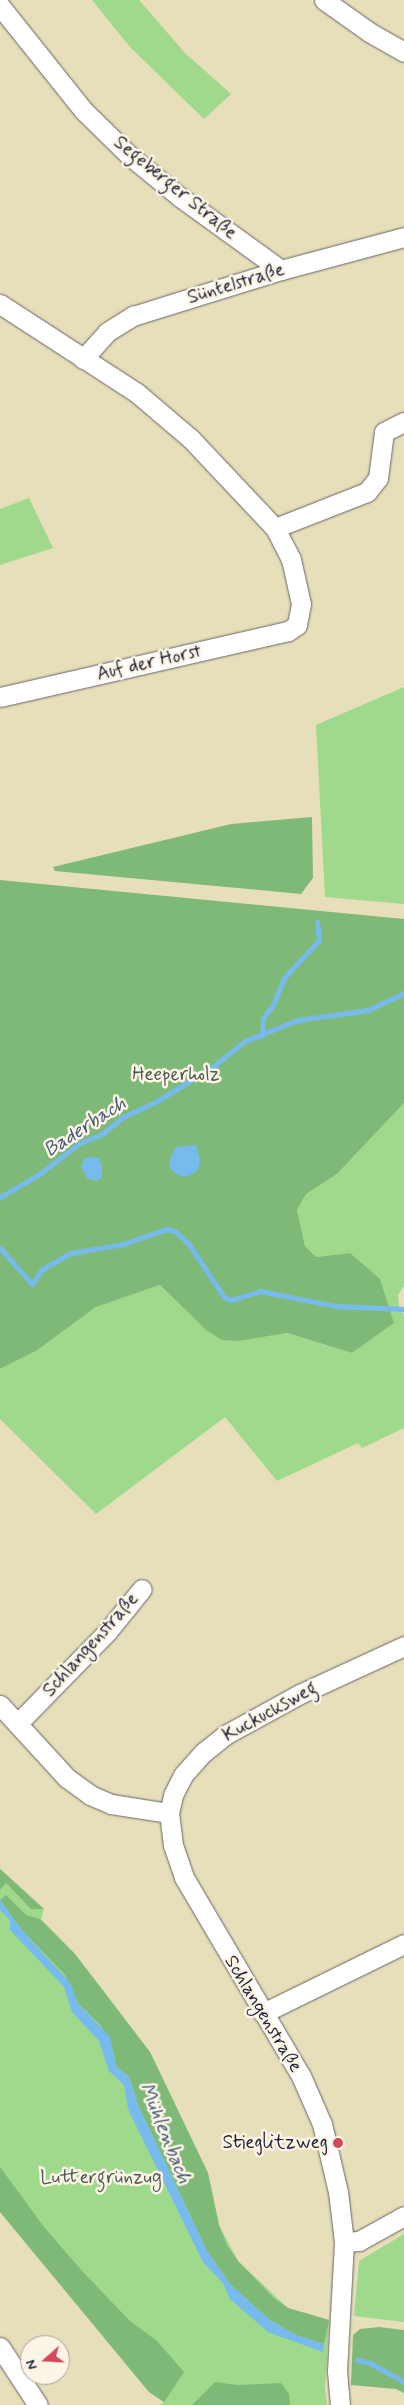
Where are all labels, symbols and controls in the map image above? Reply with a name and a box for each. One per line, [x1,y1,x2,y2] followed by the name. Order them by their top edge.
[109,131,241,245] street label: Segeberger Straße
[185,258,287,310] street label: Süntelstraße
[95,640,203,686] street label: Auf der Horst
[132,1064,220,1086] park label: Heeperholz
[40,1092,130,1162] water label: Baderbach
[38,1588,144,1702] street label: Schlangenstraße
[219,1677,321,1747] street label: Kuckucksweg
[219,1951,307,2077] street label: Schlangenstraße
[134,2079,196,2187] water label: Mühlenbach
[222,2132,328,2154] place label: Stieglitzweg
[332,2137,344,2149] marker: Stieglitzweg
[40,2167,162,2189] park label: Luttergrünzug
[20,2335,70,2385] north arrow
[22,2357,42,2372] text: N

